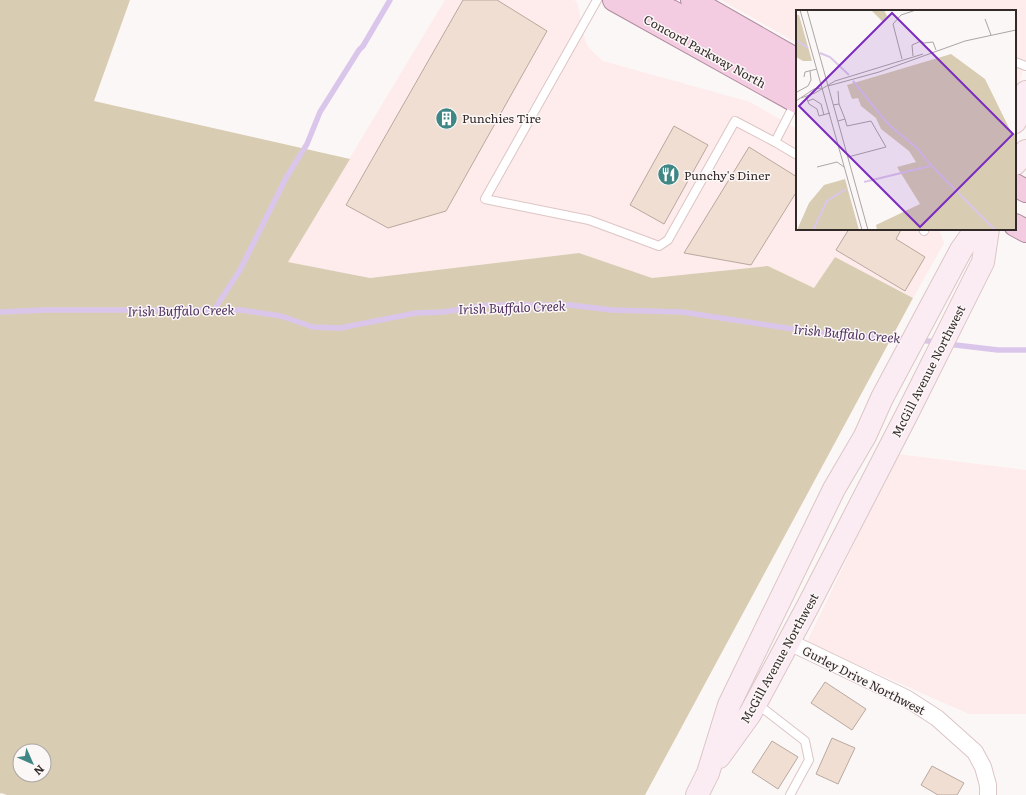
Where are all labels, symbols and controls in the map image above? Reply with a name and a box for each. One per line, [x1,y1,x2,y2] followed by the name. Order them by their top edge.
[640,10,770,92] street label: Concord Parkway North
[796,10,1016,230] inset map
[434,105,460,131] building icon: Punchies Tire
[462,109,541,127] place label: Punchies Tire
[656,162,682,188] restaurant icon: Punchy's Diner
[684,166,770,184] place label: Punchy's Diner
[458,296,567,318] water label: Irish Buffalo Creek
[127,300,236,320] water label: Irish Buffalo Creek
[887,302,969,440] street label: McGill Avenue Northwest
[793,319,902,347] water label: Irish Buffalo Creek
[736,589,822,726] street label: McGill Avenue Northwest
[799,641,929,719] street label: Gurley Drive Northwest
[12,743,52,783] north arrow
[31,762,49,780] text: N

